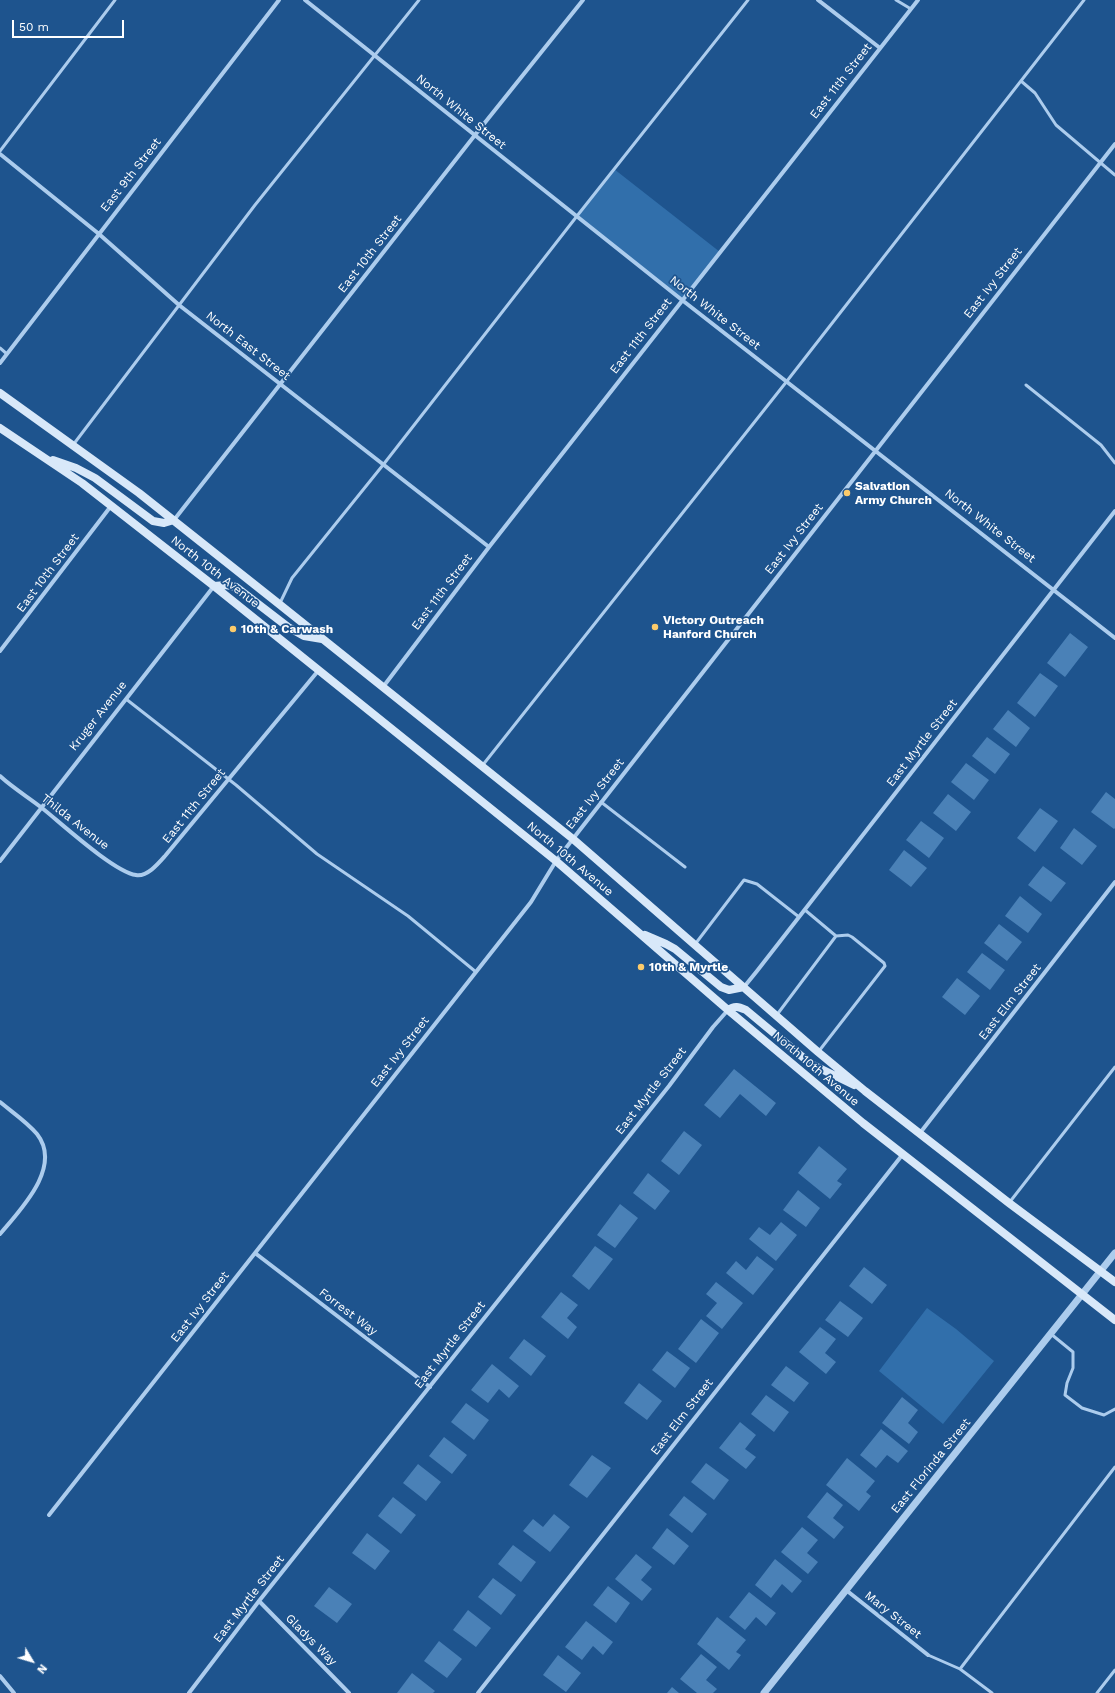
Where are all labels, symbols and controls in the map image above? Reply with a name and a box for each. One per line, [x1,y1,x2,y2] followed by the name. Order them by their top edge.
[14,12,126,38] scale bar
[19,20,49,34] text: 50 m
[807,40,875,122] street label: East 11th Street
[413,71,509,153] street label: North White Street
[98,135,164,215] street label: East 9th Street
[335,212,405,296] street label: East 10th Street
[961,245,1025,321] street label: East Ivy Street
[667,273,763,353] street label: North White Street
[607,295,675,377] street label: East 11th Street
[203,309,293,383] street label: North East Street
[855,479,932,507] place label: Salvation Army Church
[942,486,1038,566] street label: North White Street
[842,488,852,498] marker: Salvation Army Church
[762,501,826,577] street label: East Ivy Street
[14,531,82,615] street label: East 10th Street
[168,533,262,611] street label: North 10th Avenue
[409,551,475,633] street label: East 11th Street
[663,613,764,641] place label: Victory Outreach Hanford Church
[241,622,333,636] place label: 10th & Carwash
[650,622,660,632] marker: Victory Outreach Hanford Church
[228,624,238,634] marker: 10th & Carwash
[66,678,130,754] street label: Kruger Avenue
[883,697,961,789] street label: East Myrtle Street
[563,756,627,832] street label: East Ivy Street
[159,766,229,846] street label: East 11th Street
[38,791,112,853] street label: Thilda Avenue
[524,819,616,899] street label: North 10th Avenue
[649,960,728,974] place label: 10th & Myrtle
[976,961,1044,1043] street label: East Elm Street
[636,962,646,972] marker: 10th & Myrtle
[368,1014,432,1090] street label: East Ivy Street
[770,1029,862,1109] street label: North 10th Avenue
[612,1045,690,1137] street label: East Myrtle Street
[168,1269,232,1345] street label: East Ivy Street
[316,1285,380,1339] street label: Forrest Way
[411,1299,489,1391] street label: East Myrtle Street
[648,1376,716,1458] street label: East Elm Street
[888,1416,974,1516] street label: East Florinda Street
[210,1553,288,1645] street label: East Myrtle Street
[862,1588,924,1642] street label: Mary Street
[282,1611,340,1669] street label: Gladys Way
[12,1641,52,1681] north arrow
[34,1661,49,1676] text: N

